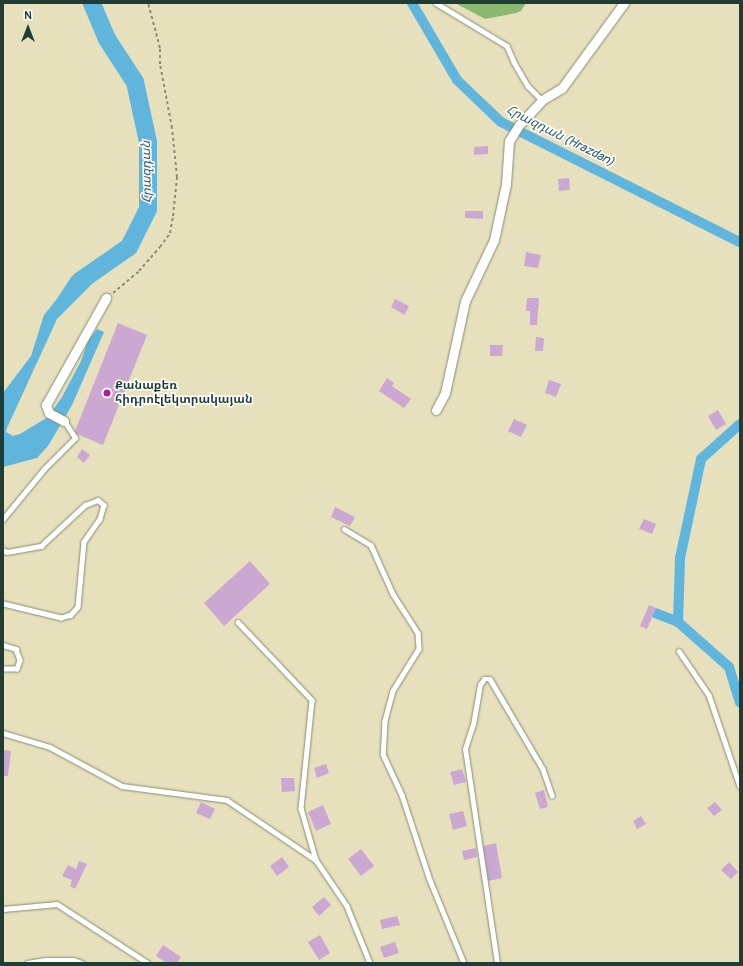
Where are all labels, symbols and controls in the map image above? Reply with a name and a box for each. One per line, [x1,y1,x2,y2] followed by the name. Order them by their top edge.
[8,8,48,48] north arrow
[24,9,32,22] text: N
[504,102,616,170] water label: Հրազդան (Hrazdan)
[139,141,155,203] water label: Հրազդան
[115,379,253,407] place label: Քանաքեռ հիդրոէլեկտրակայան
[102,388,112,398] marker: Քանաքեռ հիդրոէլեկտրակայան

